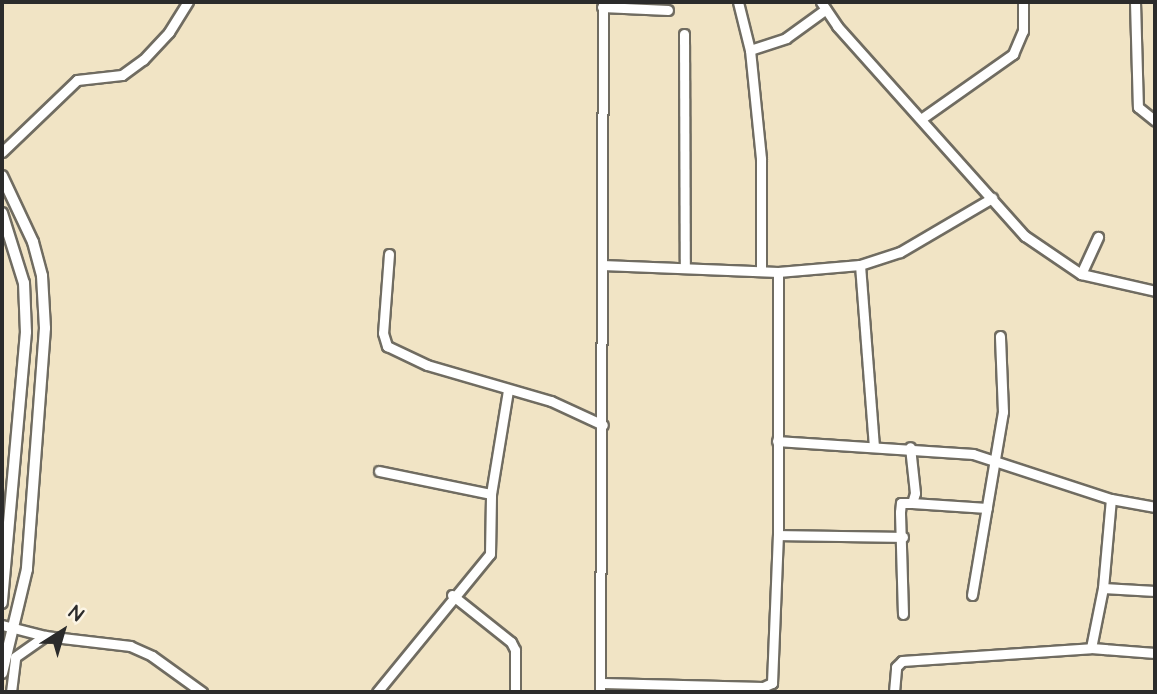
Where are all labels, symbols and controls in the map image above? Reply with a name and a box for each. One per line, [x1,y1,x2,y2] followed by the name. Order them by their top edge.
[28,596,98,666] north arrow
[63,599,89,628] text: N

